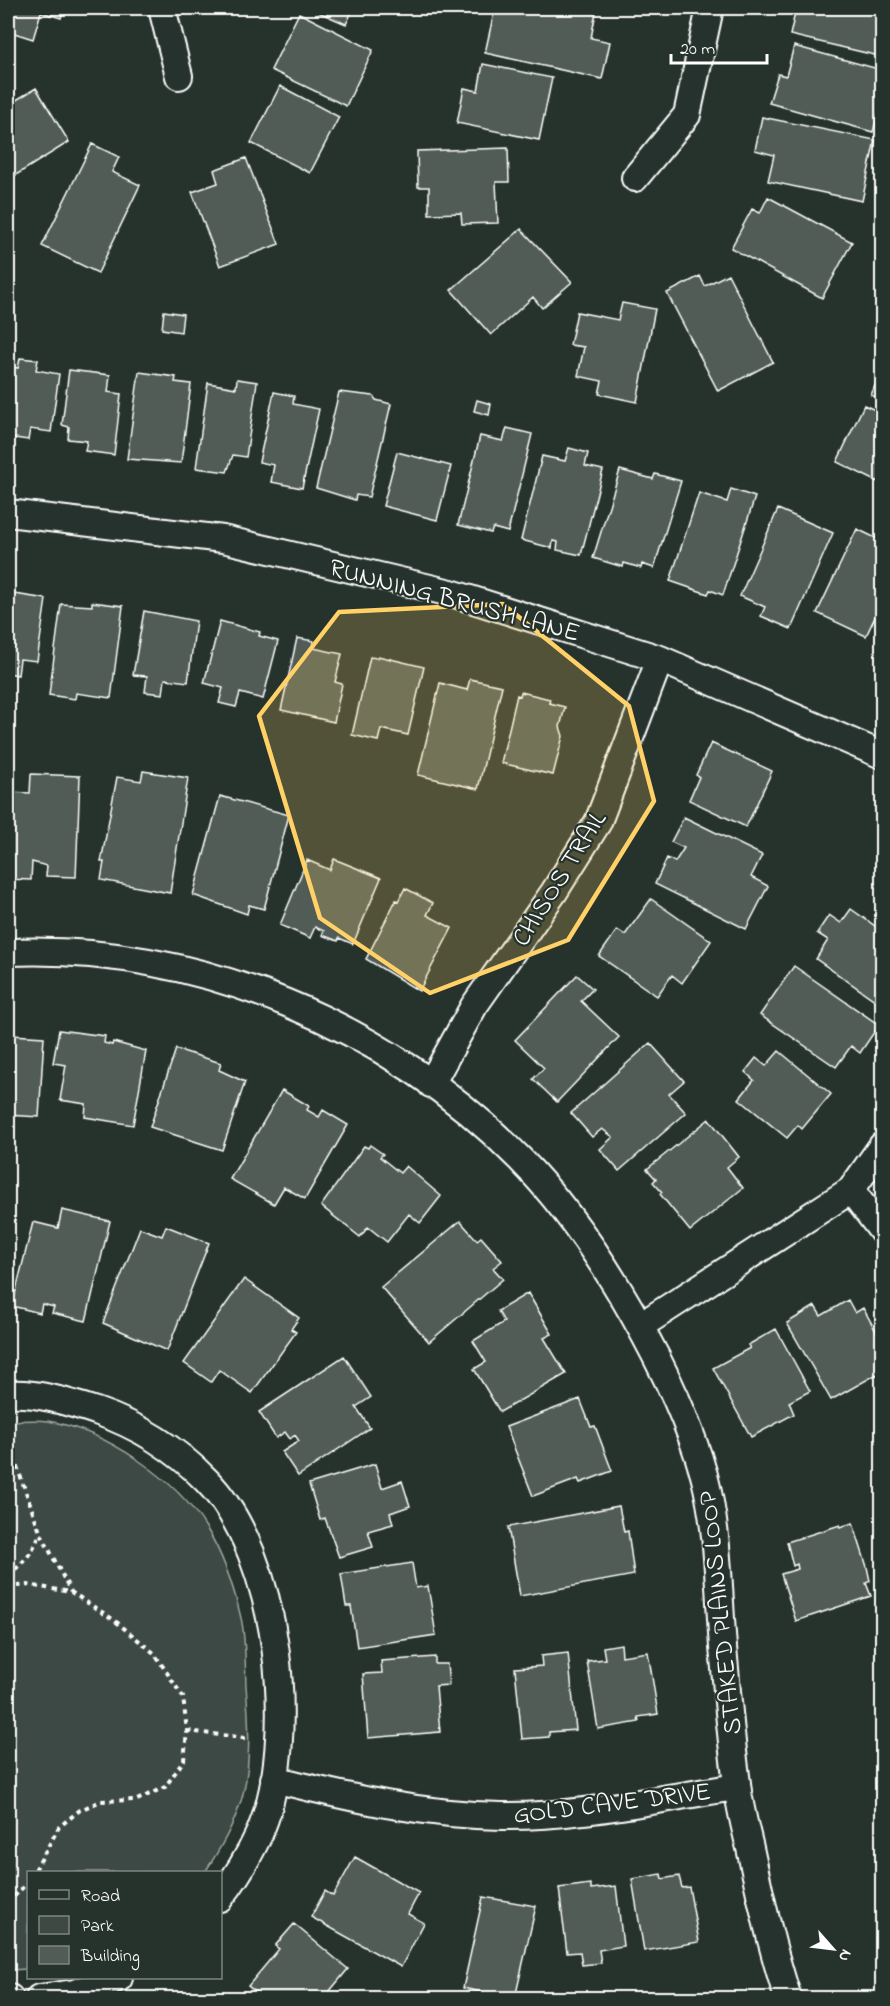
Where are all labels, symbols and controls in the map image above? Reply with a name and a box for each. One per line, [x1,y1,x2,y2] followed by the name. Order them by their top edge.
[671,27,767,65] scale bar
[680,37,715,63] text: 20 m
[325,550,584,654] street label: RUNNING BRUSH LANE
[504,804,618,955] street label: CHISOS TRAIL
[690,1488,754,1736] street label: STAKED PLAINS LOOP
[512,1774,713,1836] street label: GOLD CAVE DRIVE
[27,1871,222,1979] legend
[81,1884,120,1910] text: Road
[81,1914,114,1940] text: Park
[803,1919,863,1979] north arrow
[80,1944,140,1971] text: Building
[831,1945,858,1966] text: N

